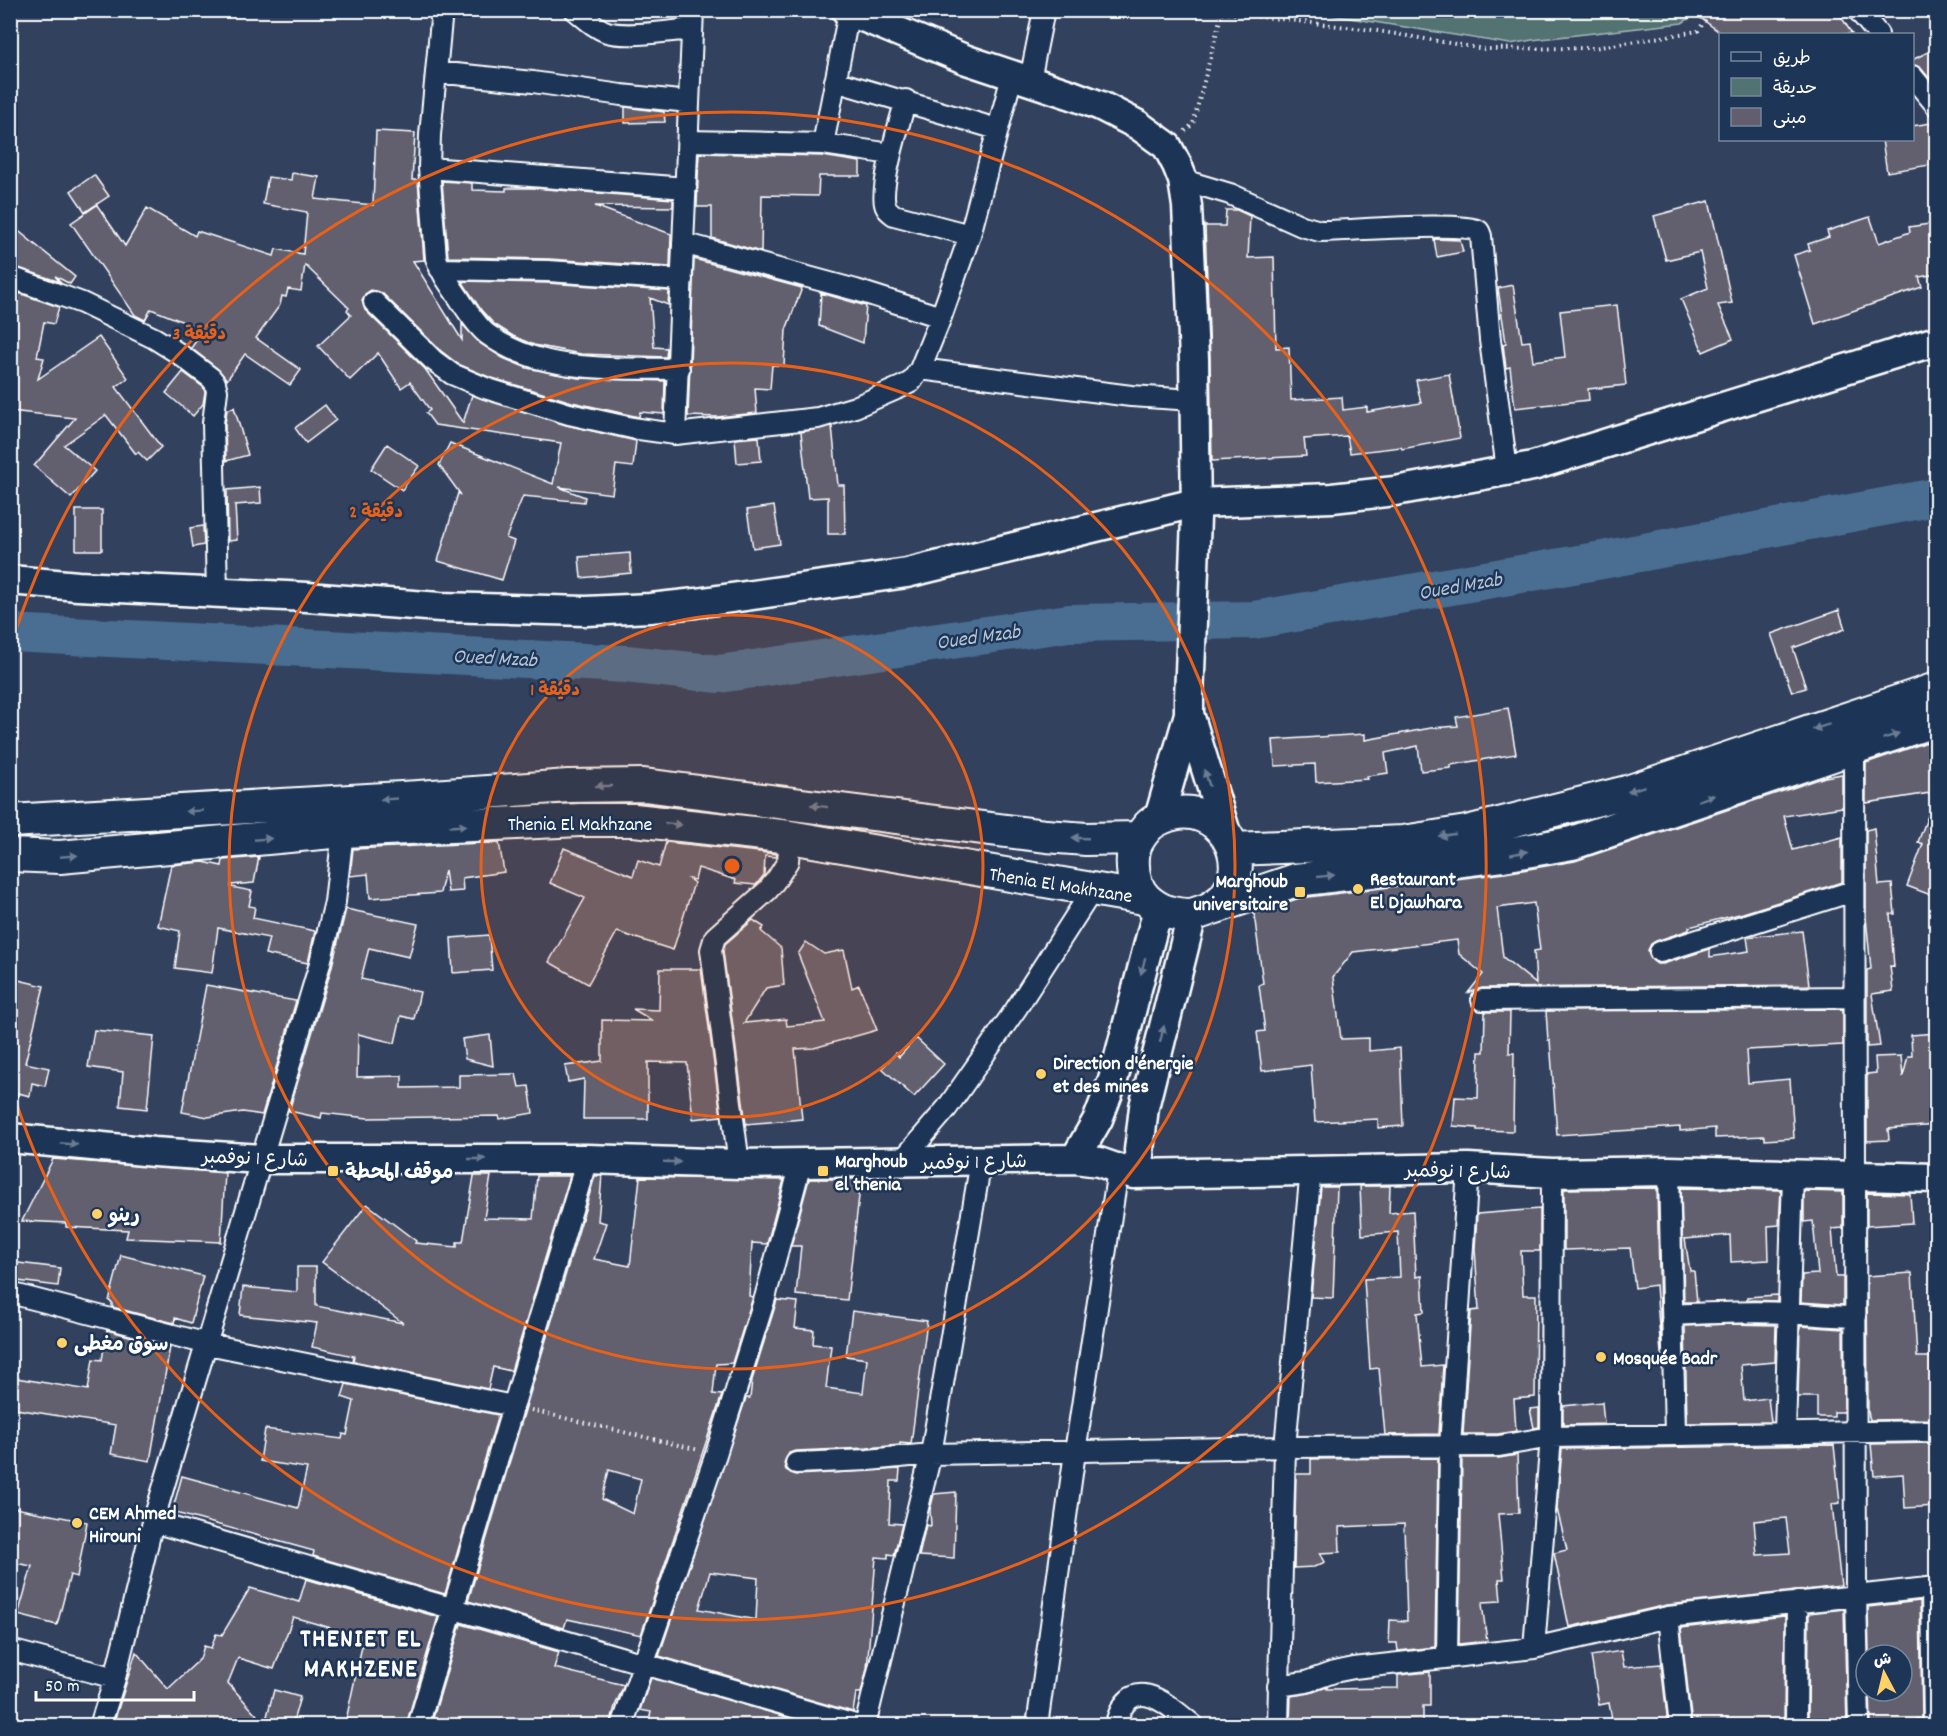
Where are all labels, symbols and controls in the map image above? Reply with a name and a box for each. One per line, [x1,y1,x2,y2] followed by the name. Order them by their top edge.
[1719,33,1914,141] legend
[1773,47,1811,72] text: طريق
[1773,77,1817,102] text: حديقة
[1773,107,1807,132] text: مبنى
[172,323,226,348] text: 3 دقيقة
[349,501,403,526] text: 2 دقيقة
[1416,566,1506,610] water label: Oued Mzab
[935,618,1024,660] water label: Oued Mzab
[452,643,540,677] water label: Oued Mzab
[530,679,580,704] text: 1 دقيقة
[1812,723,1830,732] one-way arrow
[1882,731,1900,741] one-way arrow
[1202,769,1211,787] one-way arrow
[595,781,614,790] one-way arrow
[1627,784,1645,794] one-way arrow
[1697,793,1715,802] one-way arrow
[379,795,398,804] one-way arrow
[810,802,829,811] one-way arrow
[185,806,204,816] one-way arrow
[508,812,653,840] street label: Thenia El Makhzane
[664,819,683,829] one-way arrow
[448,821,467,830] one-way arrow
[1437,831,1456,840] one-way arrow
[254,834,273,844] one-way arrow
[1071,834,1090,843] one-way arrow
[1510,848,1529,857] one-way arrow
[59,851,78,861] one-way arrow
[722,856,742,876] centre of rings
[987,862,1134,912] street label: Thenia El Makhzane
[1370,867,1462,918] place label: Restaurant El Djawhara
[1193,869,1288,920] place label: Marghoub universitaire
[1316,872,1335,881] one-way arrow
[1351,882,1365,896] marker: Restaurant El Djawhara
[1293,885,1307,899] marker: Marghoub universitaire
[1138,956,1148,975] one-way arrow
[1157,1025,1167,1043] one-way arrow
[1053,1051,1194,1102] place label: Direction d'énergie et des mines
[1034,1067,1048,1081] marker: Direction d'énergie et des mines
[59,1139,78,1149] one-way arrow
[200,1144,308,1176] street label: شارع 1 نوفمبر
[835,1149,908,1200] place label: Marghoub el thenia
[919,1149,1027,1179] street label: شارع 1 نوفمبر
[467,1154,486,1164] one-way arrow
[662,1157,681,1166] one-way arrow
[1403,1158,1511,1188] street label: شارع 1 نوفمبر
[345,1160,453,1188] place label: موقف المحطة
[326,1164,340,1178] marker: موقف المحطة
[816,1164,830,1178] marker: Marghoub el thenia
[107,1203,140,1231] place label: رينو
[90,1207,104,1221] marker: رينو
[74,1332,168,1360] place label: سوق مغطى
[55,1336,69,1350] marker: سوق مغطى
[1613,1346,1718,1374] place label: Mosquée Badr
[1594,1350,1608,1364] marker: Mosquée Badr
[89,1501,176,1552] place label: CEM Ahmed Hirouni
[70,1516,84,1530] marker: CEM Ahmed Hirouni
[300,1622,422,1689] district label: THENIET EL MAKHZENE
[1854,1643,1914,1703] north arrow
[1872,1648,1893,1673] text: ش
[36,1664,194,1702] scale bar
[45,1675,80,1700] text: 50 m

